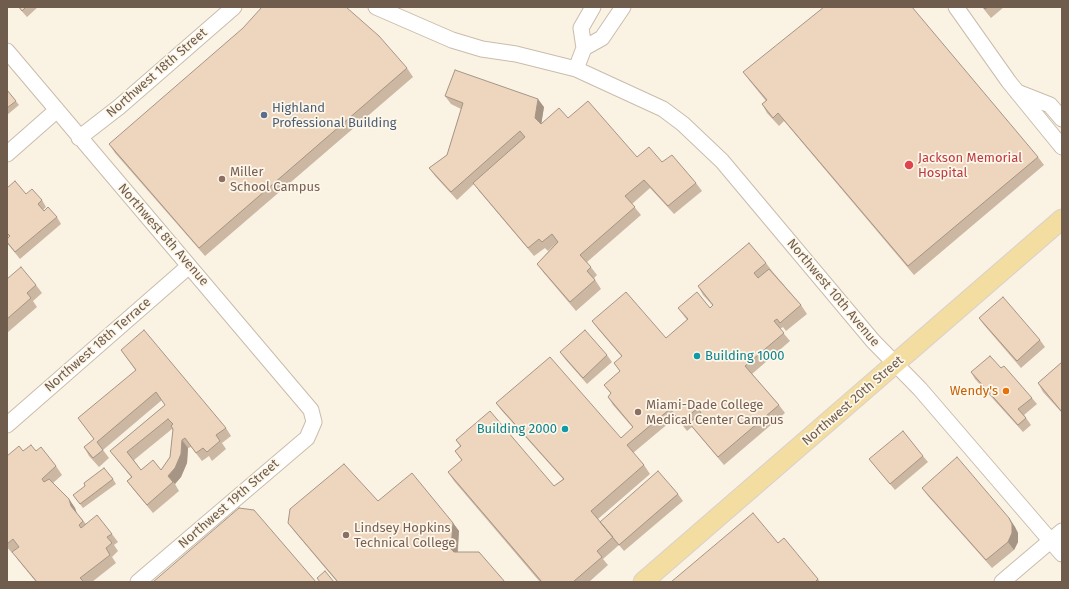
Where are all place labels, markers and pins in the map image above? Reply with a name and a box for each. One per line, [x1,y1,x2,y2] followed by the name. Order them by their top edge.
[272,100,397,131] place label: Highland Professional Building
[259,110,269,120] marker: Highland Professional Building
[918,150,1022,181] place label: Jackson Memorial Hospital
[903,159,915,171] marker: Jackson Memorial Hospital
[230,164,320,195] place label: Miller School Campus
[217,174,227,184] marker: Miller School Campus
[705,348,785,364] place label: Building 1000
[692,351,702,361] marker: Building 1000
[950,383,998,399] place label: Wendy's
[1001,386,1011,396] marker: Wendy's
[646,397,783,428] place label: Miami-Dade College Medical Center Campus
[633,407,643,417] marker: Miami-Dade College Medical Center Campus
[477,421,557,437] place label: Building 2000
[560,424,570,434] marker: Building 2000
[354,520,455,551] place label: Lindsey Hopkins Technical College
[341,530,351,540] marker: Lindsey Hopkins Technical College

